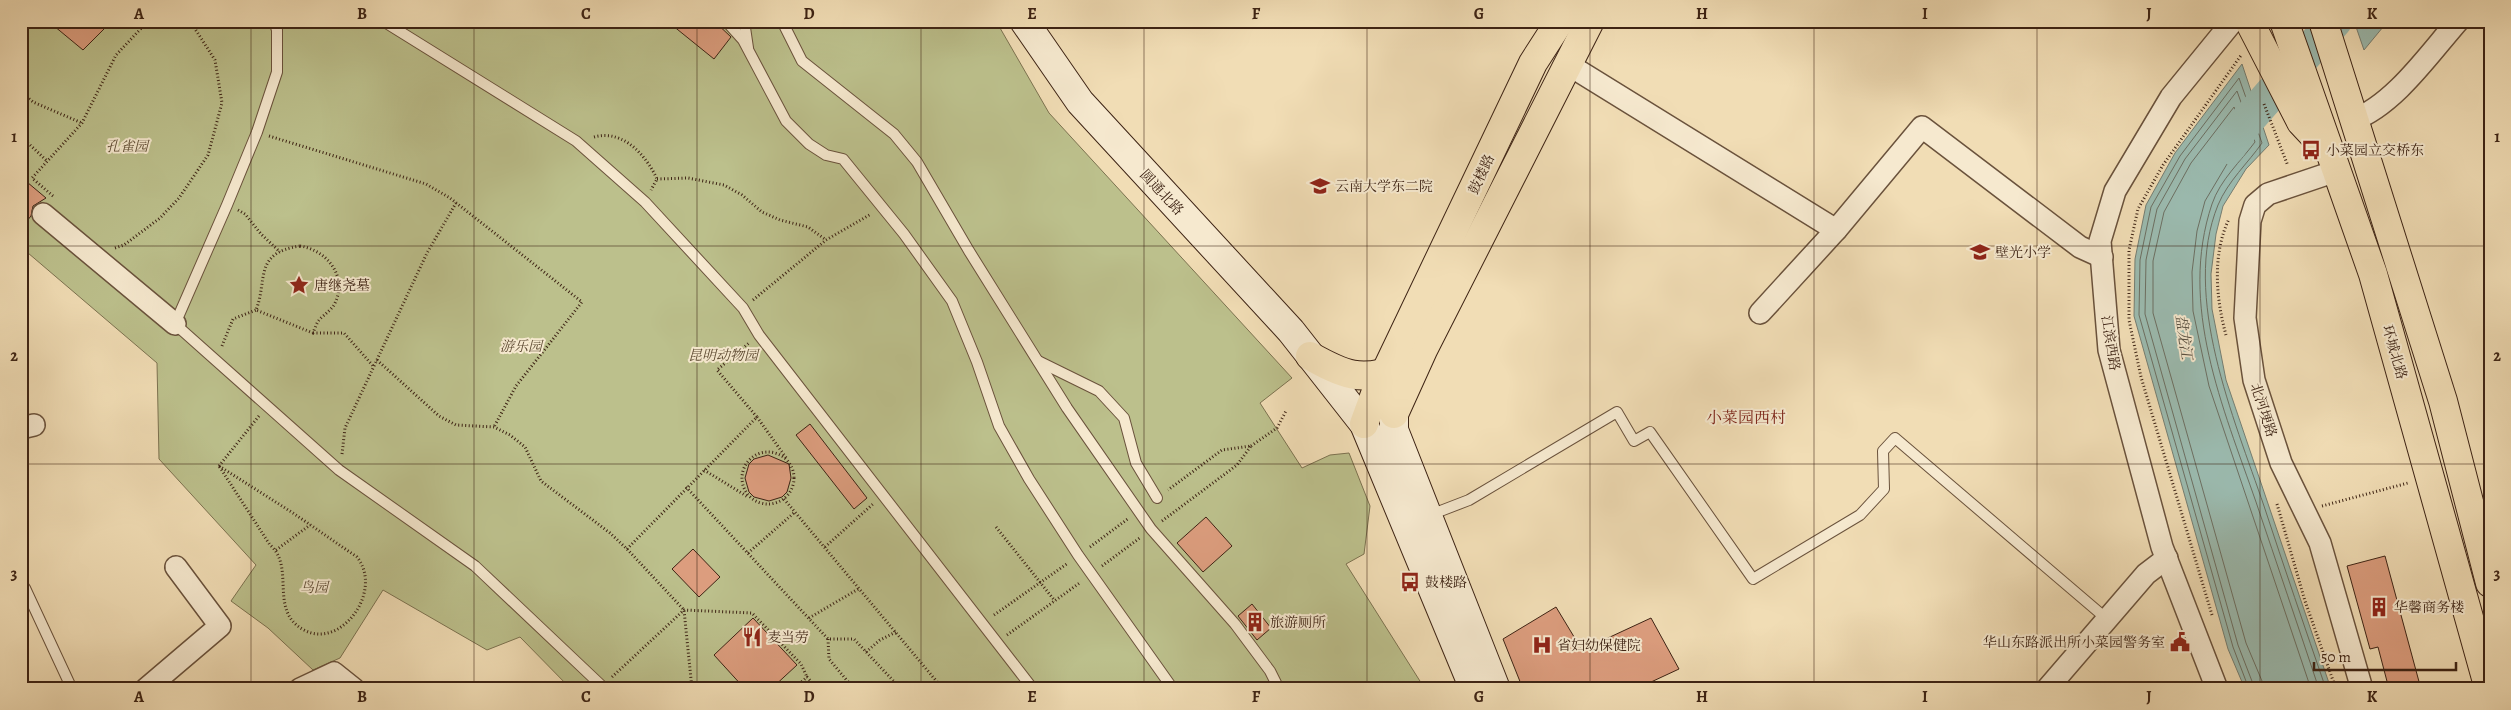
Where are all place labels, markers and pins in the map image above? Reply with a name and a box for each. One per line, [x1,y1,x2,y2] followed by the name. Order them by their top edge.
[2300,139,2322,161] bus stop icon: 小菜园立交桥东
[2326,141,2424,160] place label: 小菜园立交桥东
[1309,175,1331,197] school or university icon: 云南大学东二院
[1335,177,1433,196] place label: 云南大学东二院
[1969,241,1991,263] school or university icon: 壁光小学
[1995,243,2051,262] place label: 壁光小学
[288,274,310,296] place icon: 唐继尧墓
[314,276,370,295] place label: 唐继尧墓
[1399,571,1421,593] bus stop icon: 鼓楼路
[1425,573,1467,592] place label: 鼓楼路
[2368,596,2390,618] building icon: 华馨商务楼
[2394,598,2464,617] place label: 华馨商务楼
[1244,611,1266,633] building icon: 旅游厕所
[1270,613,1326,632] place label: 旅游厕所
[741,626,763,648] restaurant icon: 麦当劳
[767,628,809,647] place label: 麦当劳
[2169,631,2191,653] public building icon: 华山东路派出所小菜园警务室
[1983,633,2165,652] place label: 华山东路派出所小菜园警务室
[1531,634,1553,656] hospital icon: 省妇幼保健院
[1557,636,1641,655] place label: 省妇幼保健院

